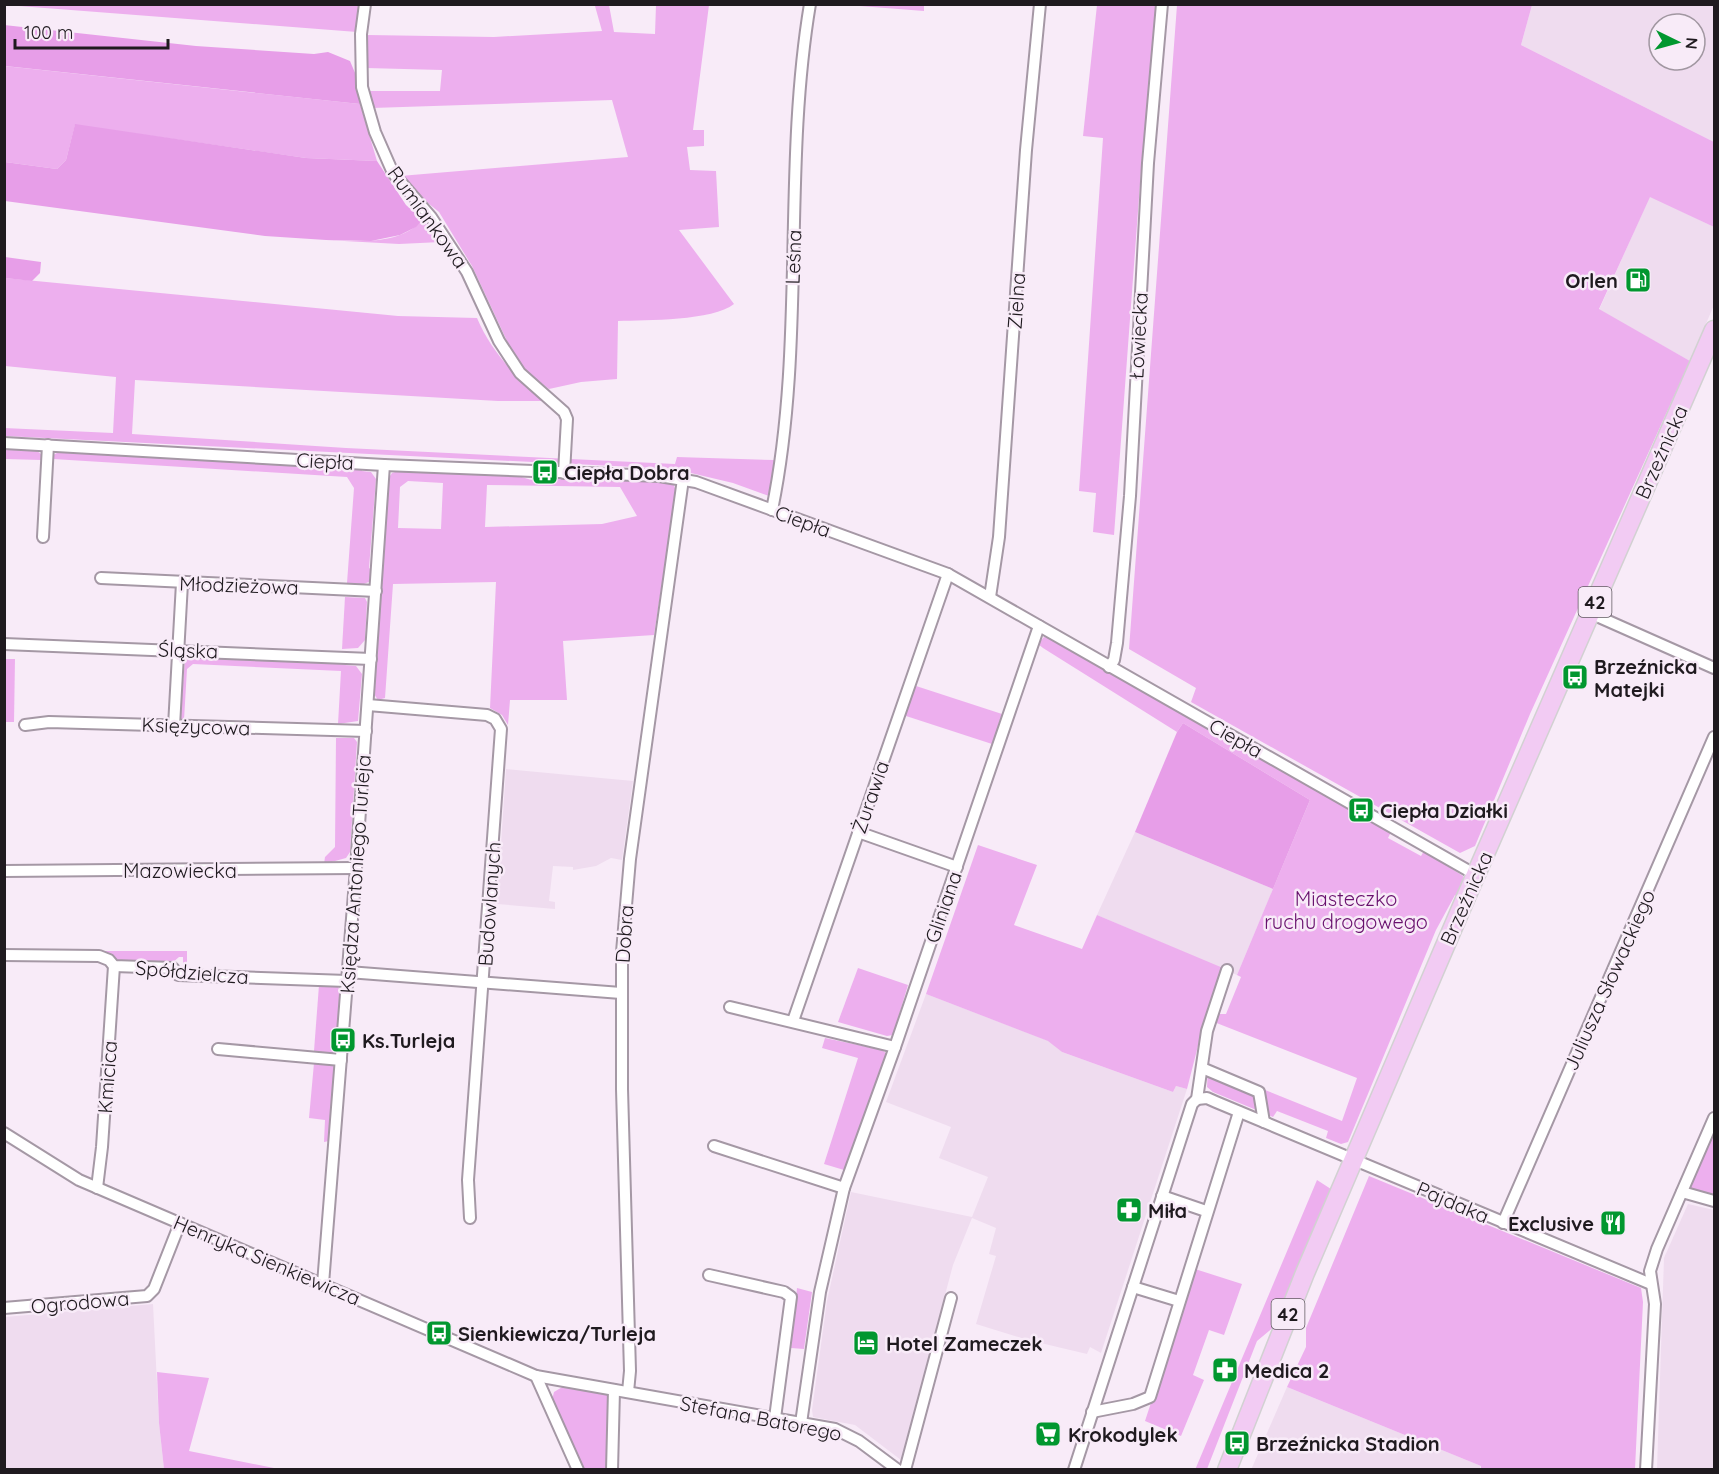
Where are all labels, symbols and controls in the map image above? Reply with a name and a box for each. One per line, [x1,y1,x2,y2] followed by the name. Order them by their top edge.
[15,12,168,50] scale bar
[1647,12,1707,72] north arrow
[24,21,73,44] text: 100 m
[1681,37,1702,50] text: N
[383,161,473,273] street label: Rumiankowa
[780,229,806,285] street label: Leśna
[1623,265,1653,295] fuel station icon: Orlen
[1565,268,1618,293] place label: Orlen
[1002,272,1030,330] street label: Zielna
[1123,292,1153,380] street label: Łowiecka
[1629,401,1693,503] street label: Brzeźnicka
[296,447,354,475] street label: Ciepła
[530,457,560,487] bus stop icon: Ciepła Dobra
[564,460,690,485] place label: Ciepła Dobra
[772,499,834,543] street label: Ciepła
[179,570,299,600] street label: Młodzieżowa
[1578,587,1612,617] road number: 42
[158,636,218,664] street label: Śląska
[1594,654,1698,702] place label: Brzeźnicka Matejki
[1560,662,1590,692] bus stop icon: Brzeźnicka Matejki
[141,712,251,740] street label: Księżycowa
[1205,713,1267,763] street label: Ciepła
[334,754,376,994] street label: Księdza Antoniego Turleja
[846,757,894,837] street label: Żurawia
[1346,795,1376,825] bus stop icon: Ciepła Działki
[1380,798,1508,823] place label: Ciepła Działki
[472,841,506,967] street label: Budowlanych
[1434,847,1498,949] street label: Brzeźnicka
[123,858,237,883] street label: Mazowiecka
[919,868,967,946] street label: Gliniana
[1264,886,1428,934] park label: Miasteczko ruchu drogowego
[1558,886,1660,1074] street label: Juliusza Słowackiego
[609,904,639,964] street label: Dobra
[134,955,250,989] street label: Spółdzielcza
[328,1025,358,1055] bus stop icon: Ks.Turleja
[362,1028,455,1053] place label: Ks.Turleja
[92,1040,122,1114] street label: Kmicica
[1413,1176,1493,1228] street label: Pajdaka
[1114,1195,1144,1225] pharmacy icon: Miła
[1148,1198,1187,1223] place label: Miła
[1598,1208,1628,1238] restaurant icon: Exclusive
[170,1209,364,1311] street label: Henryka Sienkiewicza
[1508,1211,1594,1236] place label: Exclusive
[30,1285,130,1319] street label: Ogrodowa
[1272,1299,1304,1329] road number: 42
[424,1318,454,1348] bus stop icon: Sienkiewicza/Turleja
[458,1321,656,1346] place label: Sienkiewicza/Turleja
[851,1328,881,1358] hotel icon: Hotel Zameczek
[886,1331,1043,1356] place label: Hotel Zameczek
[1210,1355,1240,1385] pharmacy icon: Medica 2
[1244,1358,1329,1383] place label: Medica 2
[678,1390,844,1446] street label: Stefana Batorego
[1033,1419,1063,1449] supermarket icon: Krokodylek
[1068,1422,1178,1447] place label: Krokodylek
[1222,1428,1252,1458] bus stop icon: Brzeźnicka Stadion
[1256,1431,1440,1456] place label: Brzeźnicka Stadion

